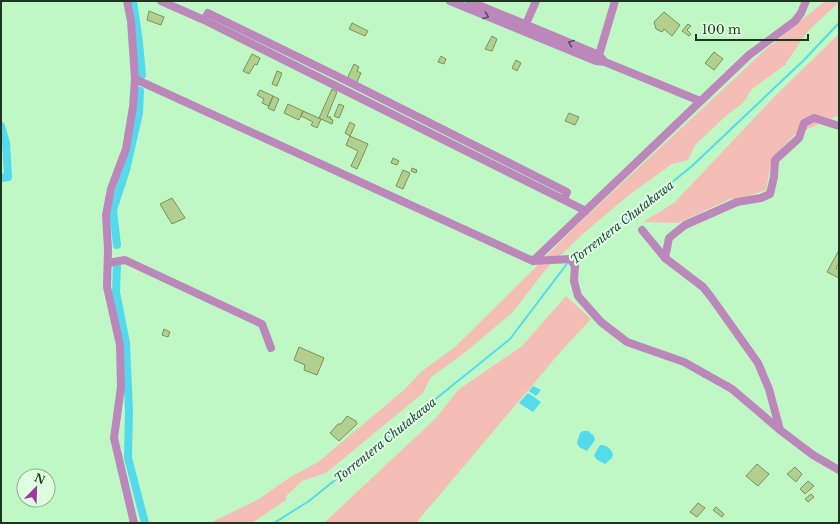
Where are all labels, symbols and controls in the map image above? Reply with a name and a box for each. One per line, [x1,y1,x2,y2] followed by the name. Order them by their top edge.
[482,11,489,19] one-way arrow
[696,16,808,42] scale bar
[702,22,741,37] text: 100 m
[568,40,575,48] one-way arrow
[567,177,677,267] water label: Torrentera Chutakawa
[331,394,439,486] water label: Torrentera Chutakawa
[16,468,56,508] north arrow
[32,470,48,488] text: N

